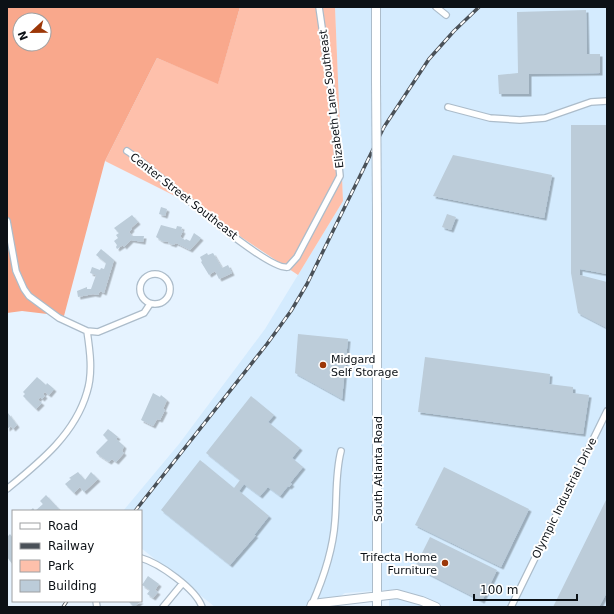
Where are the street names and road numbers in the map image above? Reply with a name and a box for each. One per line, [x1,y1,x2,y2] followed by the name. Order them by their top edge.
[316,28,346,169] street label: Elizabeth Lane Southeast
[127,150,241,243] street label: Center Street Southeast
[372,416,385,522] street label: South Atlanta Road
[529,435,600,561] street label: Olympic Industrial Drive

